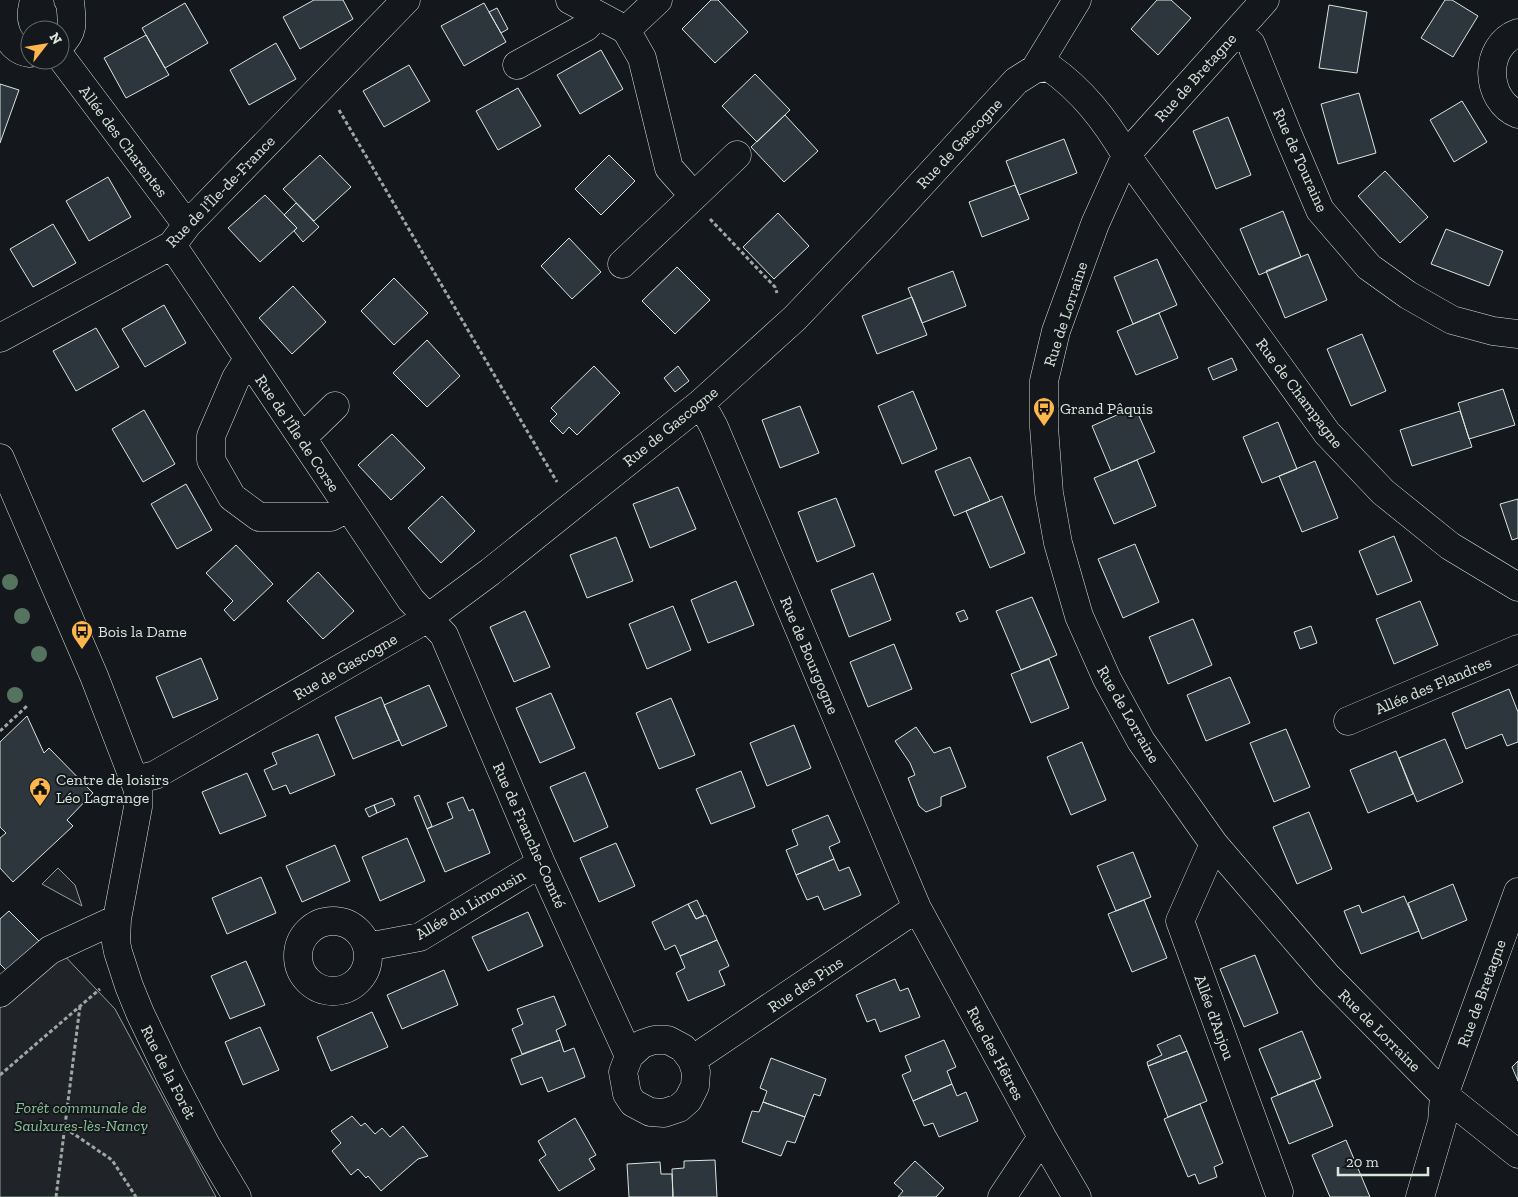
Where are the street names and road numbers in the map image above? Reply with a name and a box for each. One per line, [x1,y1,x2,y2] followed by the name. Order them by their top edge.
[1151,29,1240,126] street label: Rue de Bretagne
[75,82,172,201] street label: Allée des Charentes
[913,94,1006,193] street label: Rue de Gascogne
[1269,105,1332,215] street label: Rue de Touraine
[162,131,279,251] street label: Rue de l'Île-de-France
[1040,259,1091,369] street label: Rue de Lorraine
[1252,335,1347,452] street label: Rue de Champagne
[251,371,344,496] street label: Rue de l'Île de Corse
[619,382,722,471] street label: Rue de Gascogne
[776,594,843,717] street label: Rue de Bourgogne
[290,629,401,704] street label: Rue de Gascogne
[1372,652,1494,719] street label: Allée des Flandres
[1093,662,1164,766] street label: Rue de Lorraine
[489,759,570,911] street label: Rue de Franche-Comté
[412,865,529,944] street label: Allée du Limousin
[1453,937,1510,1049] street label: Rue de Bretagne
[764,952,847,1017] street label: Rue des Pins
[1190,972,1239,1062] street label: Allée d'Anjou
[1334,985,1425,1076] street label: Rue de Lorraine
[963,1003,1028,1103] street label: Rue des Hêtres
[137,1022,200,1122] street label: Rue de la Forêt

